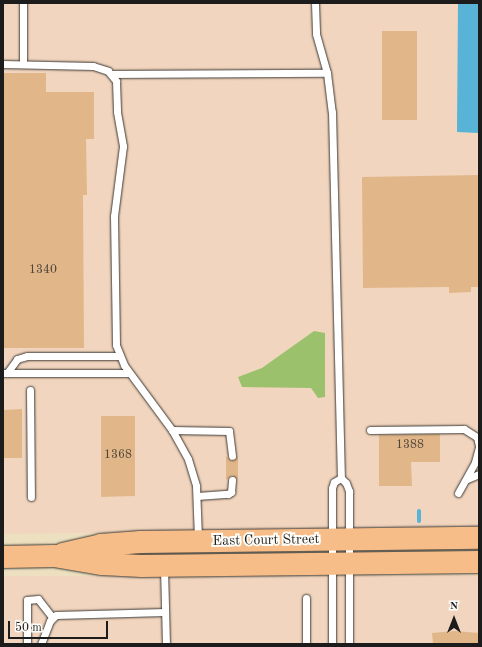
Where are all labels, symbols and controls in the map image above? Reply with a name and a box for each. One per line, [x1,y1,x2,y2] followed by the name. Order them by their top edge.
[29,264,57,278] house number: 1340
[396,439,424,453] house number: 1388
[104,449,132,463] house number: 1368
[212,531,320,549] street label: East Court Street
[434,599,474,639] north arrow
[450,601,458,612] text: N
[10,613,110,639] scale bar
[15,622,42,634] text: 50 m

